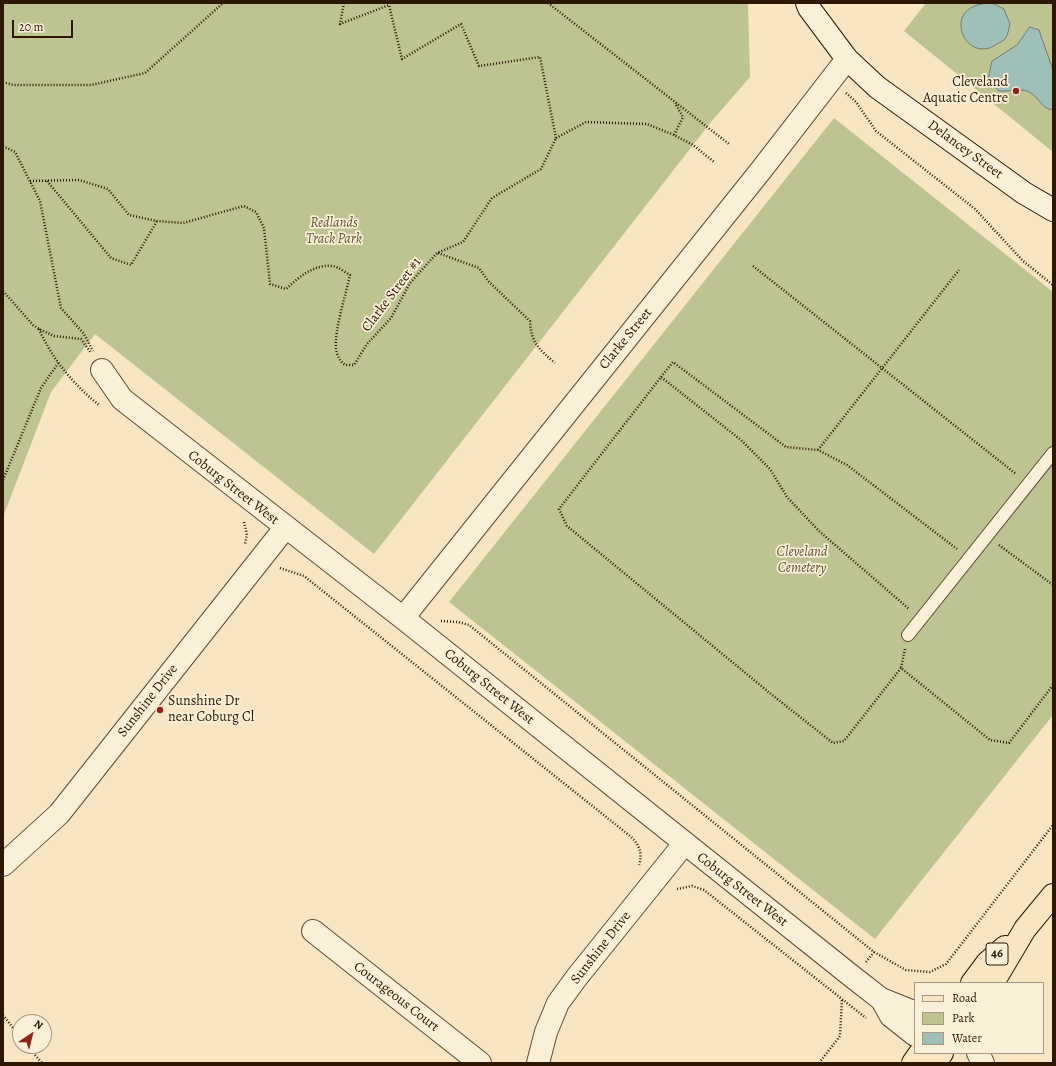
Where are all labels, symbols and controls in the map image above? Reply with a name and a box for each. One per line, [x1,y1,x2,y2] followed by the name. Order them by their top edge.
[14,12,75,38] scale bar
[19,19,43,35] text: 20 m
[923,75,1008,108] place label: Cleveland Aquatic Centre
[1011,86,1021,96] marker: Cleveland Aquatic Centre
[924,117,1006,183] street label: Delancey Street
[306,216,362,248] park label: Redlands Track Park
[359,255,425,335] street label: Clarke Street #1
[596,305,656,373] street label: Clarke Street
[184,447,282,529] street label: Coburg Street West
[776,545,828,578] park label: Cleveland Cemetery
[441,646,537,728] street label: Coburg Street West
[114,661,182,741] street label: Sunshine Drive
[168,694,254,726] place label: Sunshine Dr near Coburg Cl
[155,705,165,715] marker: Sunshine Dr near Coburg Cl
[693,849,791,931] street label: Coburg Street West
[567,908,635,988] street label: Sunshine Drive
[986,943,1008,965] road number: 46
[350,958,442,1036] street label: Courageous Court
[914,982,1044,1054] legend
[952,990,977,1006] text: Road
[952,1010,975,1026] text: Park
[12,1014,52,1054] north arrow
[31,1016,46,1033] text: N
[952,1030,982,1046] text: Water

